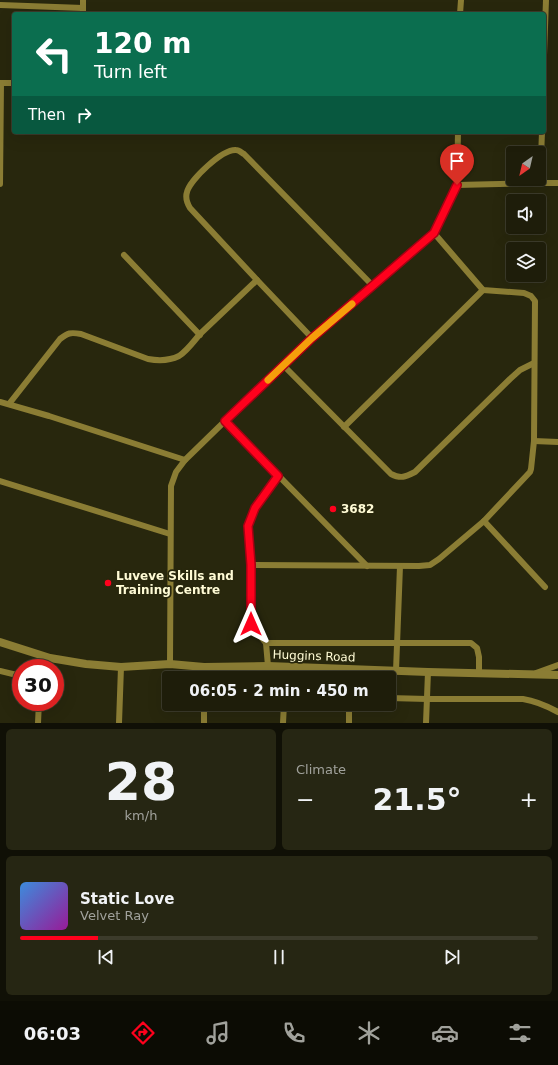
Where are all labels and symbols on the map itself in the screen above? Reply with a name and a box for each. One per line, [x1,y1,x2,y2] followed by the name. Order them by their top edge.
[440,144,474,185] pin
[506,146,546,186] north arrow
[341,502,374,516] place label: 3682
[328,504,338,514] marker: 3682
[116,569,234,597] place label: Luveve Skills and Training Centre
[103,578,113,588] marker: Luveve Skills and Training Centre
[230,603,272,645] position arrow
[272,648,356,664] street label: Huggins Road
[12,659,64,711] speed limit sign: 30

